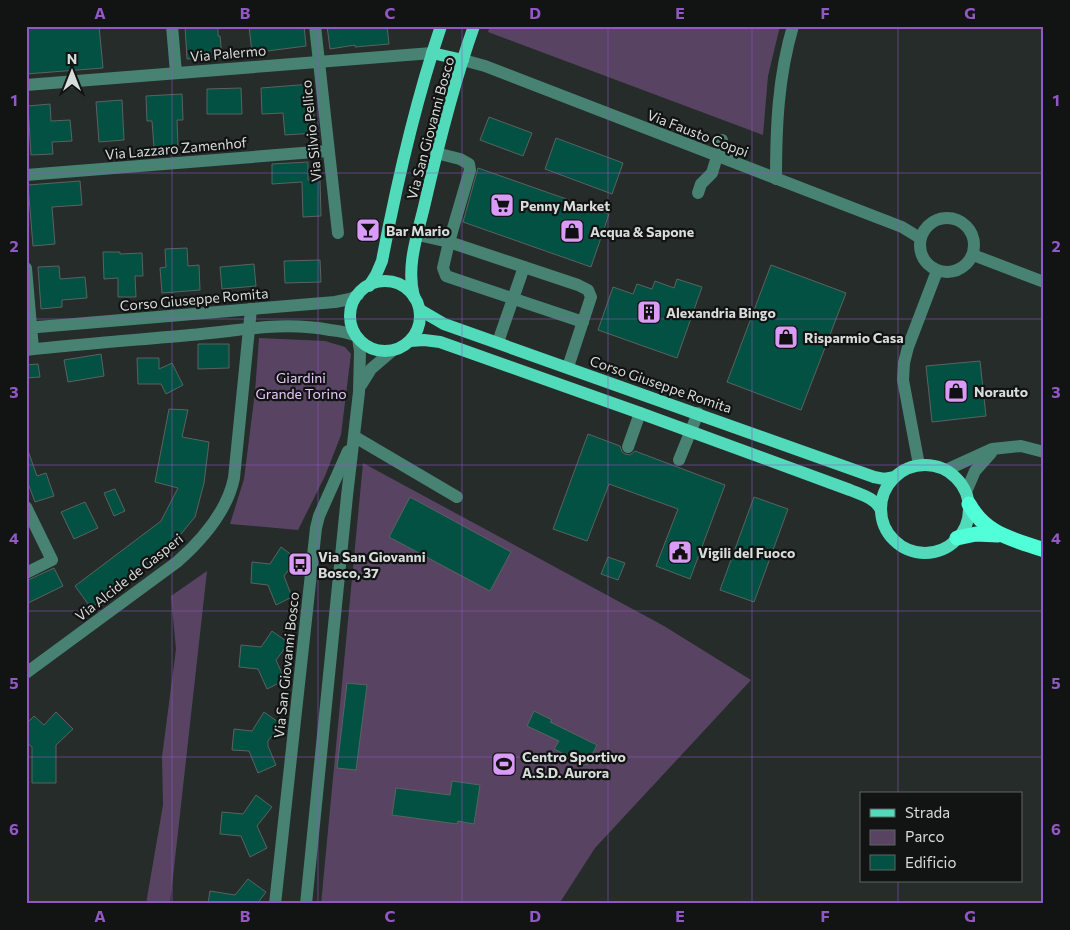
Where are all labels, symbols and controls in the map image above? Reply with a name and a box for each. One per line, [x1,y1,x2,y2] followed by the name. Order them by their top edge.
[94,3,106,22] text: A
[240,3,251,22] text: B
[385,3,396,22] text: C
[529,3,541,22] text: D
[675,3,685,22] text: E
[820,3,830,22] text: F
[964,3,976,22] text: G
[189,41,267,65] street label: Via Palermo
[48,48,98,98] north arrow
[67,50,77,67] text: N
[403,55,457,201] street label: Via San Giovanni Bosco
[297,79,325,183] street label: Via Silvio Pellico
[10,90,18,109] text: 1
[1052,90,1060,109] text: 1
[645,106,751,160] street label: Via Fausto Coppi
[104,133,248,163] street label: Via Lazzaro Zamenhof
[489,192,515,218] supermarket icon: Penny Market
[520,197,610,214] place label: Penny Market
[355,217,381,243] bar icon: Bar Mario
[559,218,585,244] shop icon: Acqua & Sapone
[386,222,450,239] place label: Bar Mario
[590,223,694,240] place label: Acqua & Sapone
[9,236,19,255] text: 2
[1051,236,1061,255] text: 2
[119,284,269,314] street label: Corso Giuseppe Romita
[636,299,662,325] building icon: Alexandria Bingo
[666,304,776,321] place label: Alexandria Bingo
[773,324,799,350] shop icon: Risparmio Casa
[804,329,904,346] place label: Risparmio Casa
[588,352,734,416] street label: Corso Giuseppe Romita
[255,369,347,402] park label: Giardini Grande Torino
[943,378,969,404] shop icon: Norauto
[9,382,19,401] text: 3
[1051,382,1061,401] text: 3
[974,383,1028,400] place label: Norauto
[9,528,19,547] text: 4
[1051,528,1061,547] text: 4
[72,530,186,624] street label: Via Alcide de Gasperi
[667,539,693,565] public building icon: Vigili del Fuoco
[698,544,795,561] place label: Vigili del Fuoco
[318,548,426,581] place label: Via San Giovanni Bosco, 37
[287,551,313,577] bus stop icon: Via San Giovanni Bosco, 37
[270,591,302,739] street label: Via San Giovanni Bosco
[9,673,19,692] text: 5
[1051,673,1061,692] text: 5
[522,748,626,781] place label: Centro Sportivo A.S.D. Aurora
[491,751,517,777] sports icon: Centro Sportivo A.S.D. Aurora
[860,792,1022,882] legend
[905,803,950,821] text: Strada
[9,819,19,838] text: 6
[1051,819,1061,838] text: 6
[905,827,944,845] text: Parco
[905,853,956,871] text: Edificio
[94,906,106,925] text: A
[240,906,251,925] text: B
[385,906,396,925] text: C
[529,906,541,925] text: D
[675,906,685,925] text: E
[820,906,830,925] text: F
[964,906,976,925] text: G

